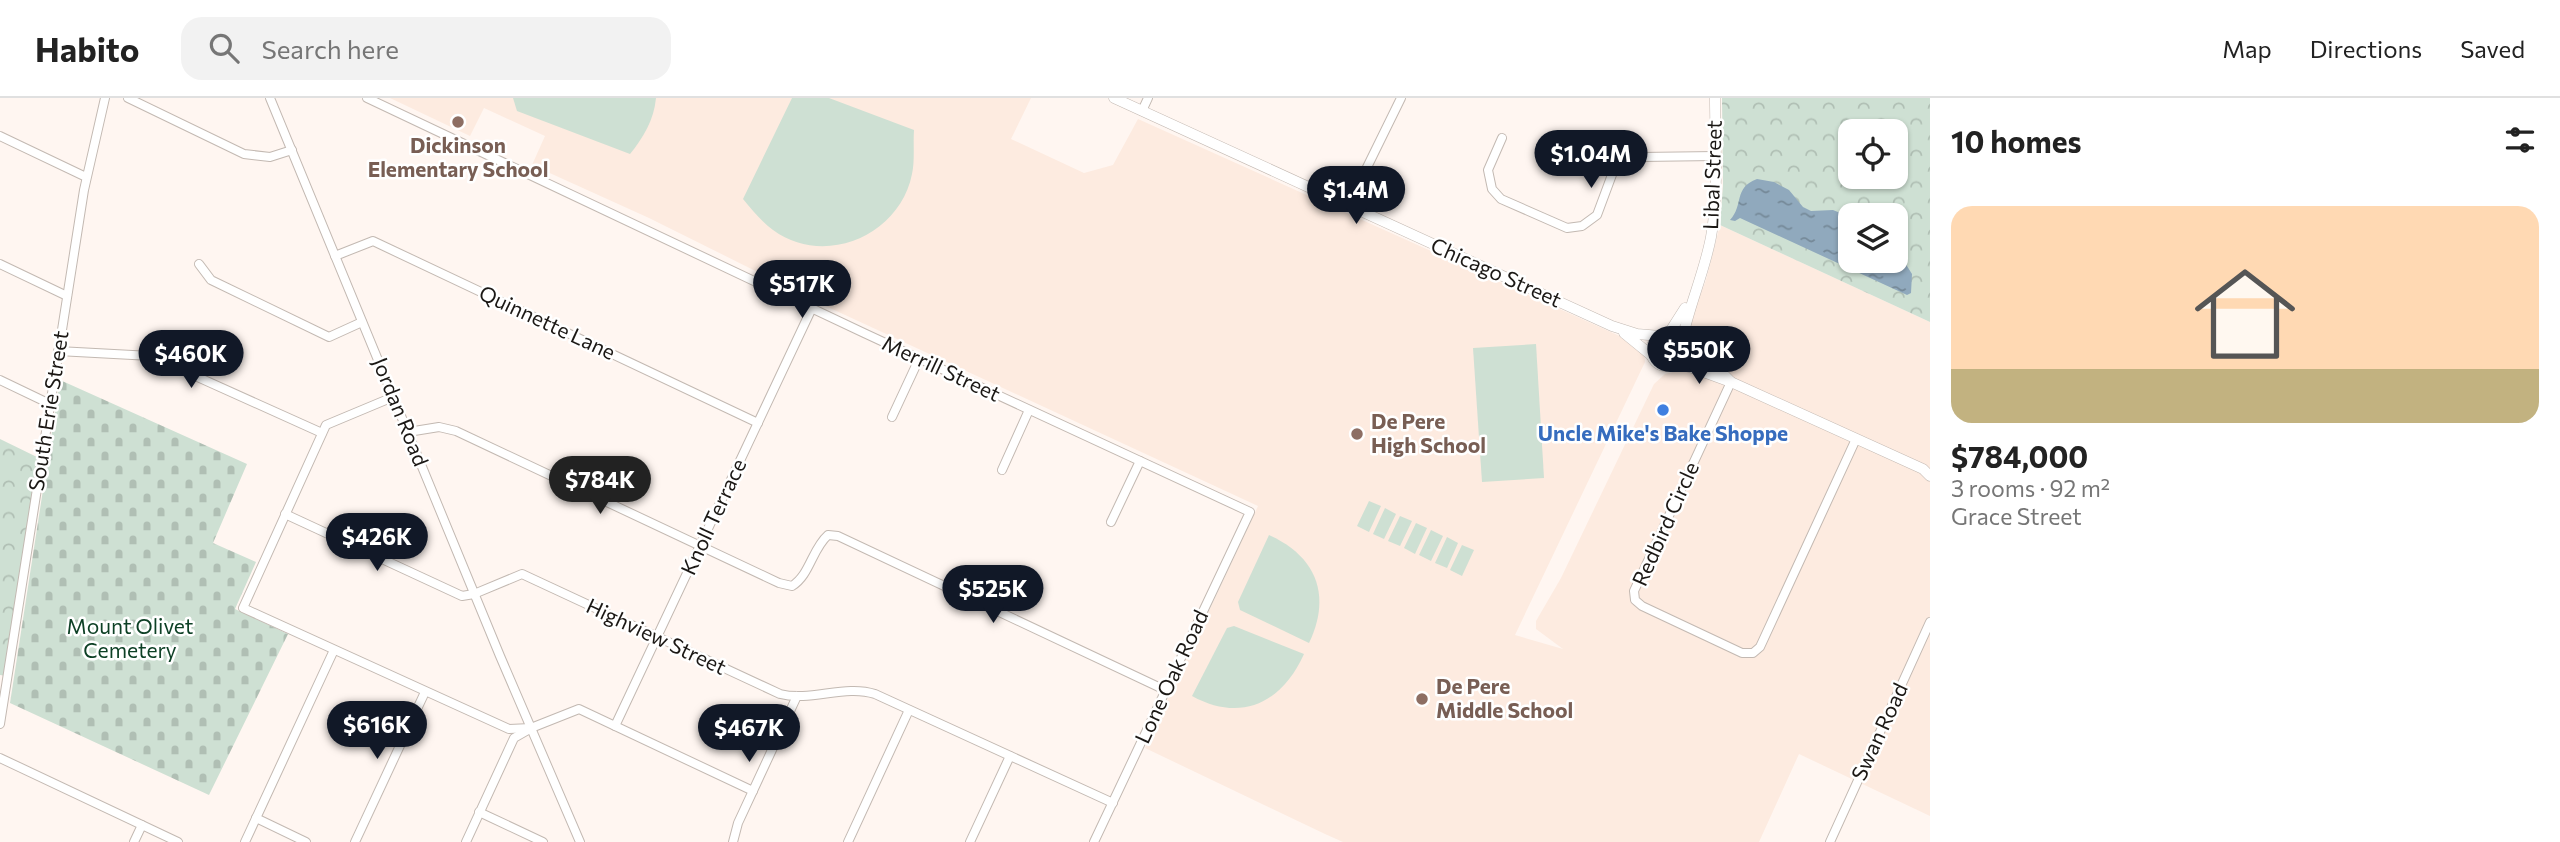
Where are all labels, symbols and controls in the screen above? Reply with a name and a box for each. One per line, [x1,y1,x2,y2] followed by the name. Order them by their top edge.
[181,17,671,80] search box
[35,28,139,69] text: Habito
[205,29,243,67] icon: search
[261,33,399,64] text: Search here
[2222,34,2272,63] text: Map
[2310,34,2422,63] text: Directions
[2460,34,2525,63] text: Saved
[450,114,466,130] marker: Dickinson Elementary School
[1838,119,1908,273] map controls
[1838,119,1908,189] button: locate
[1697,120,1726,230] street label: Libal Street
[2501,121,2539,159] icon: filters
[1951,122,2081,159] text: 10 homes
[1534,130,1648,190] pin: $1.04M
[368,132,548,181] place label: Dickinson Elementary School
[1551,139,1631,167] text: $1.04M
[1307,166,1405,226] pin: $1.4M
[1323,175,1389,203] text: $1.4M
[1838,203,1908,273] button: layers
[1427,232,1566,312] street label: Chicago Street
[2182,251,2308,377] icon: home
[753,260,851,320] pin: $517K
[769,269,835,297] text: $517K
[475,279,620,364] street label: Quinnette Lane
[1650,327,1748,386] pin: $550K
[23,329,73,493] street label: South Erie Street
[879,329,1005,406] street label: Merrill Street
[142,330,240,390] pin: $460K
[1663,335,1735,363] text: $550K
[155,339,227,367] text: $460K
[368,353,434,469] street label: Jordan Road
[1655,402,1671,418] marker: Uncle Mike's Bake Shoppe
[1371,408,1486,457] place label: De Pere High School
[1538,420,1788,445] place label: Uncle Mike's Bake Shoppe
[1349,426,1365,442] marker: De Pere High School
[1951,437,2088,474] text: $784,000
[675,454,750,578] street label: Knoll Terrace
[551,456,649,516] pin: $784K
[1626,457,1703,589] street label: Redbird Circle
[565,465,635,493] text: $784K
[1951,474,2110,502] text: 3 rooms · 92 m²
[1951,502,2082,530] text: Grace Street
[328,514,426,573] pin: $426K
[342,522,412,550] text: $426K
[944,566,1042,625] pin: $525K
[958,574,1028,602] text: $525K
[583,592,731,679] street label: Highview Street
[1129,606,1212,747] street label: Lone Oak Road
[67,613,193,662] park label: Mount Olivet Cemetery
[1436,673,1573,722] place label: De Pere Middle School
[1845,679,1912,784] street label: Swan Road
[1414,691,1430,707] marker: De Pere Middle School
[328,702,426,761] pin: $616K
[700,704,798,764] pin: $467K
[343,710,411,738] text: $616K
[714,713,784,741] text: $467K

